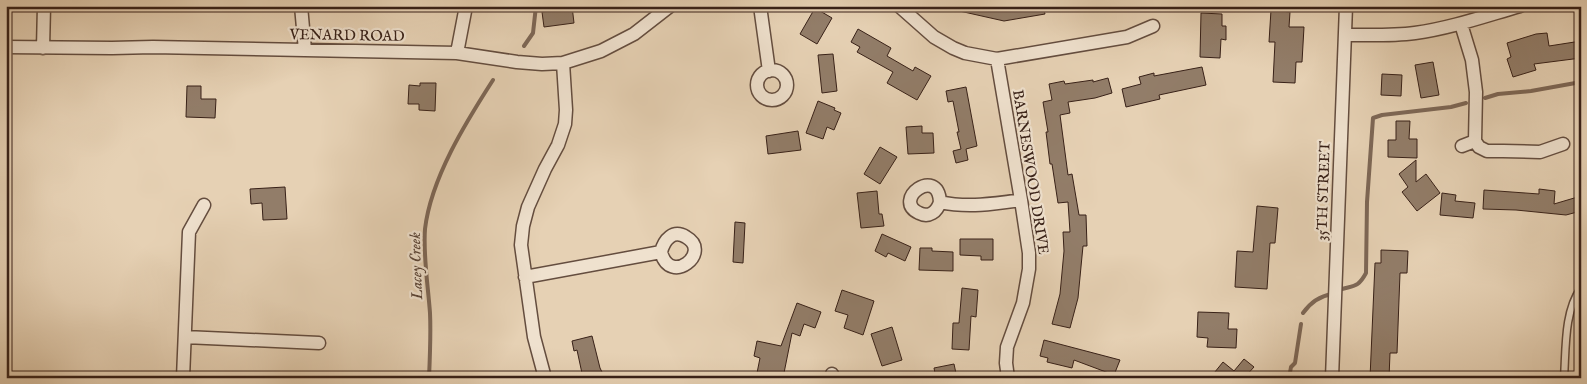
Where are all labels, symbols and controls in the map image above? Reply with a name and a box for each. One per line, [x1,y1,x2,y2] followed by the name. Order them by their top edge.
[288,25,405,46] street label: VENARD ROAD
[1008,88,1053,256] street label: BARNESWOOD DRIVE
[1312,141,1335,241] street label: 35TH STREET
[406,231,428,301] water label: Lacey Creek

